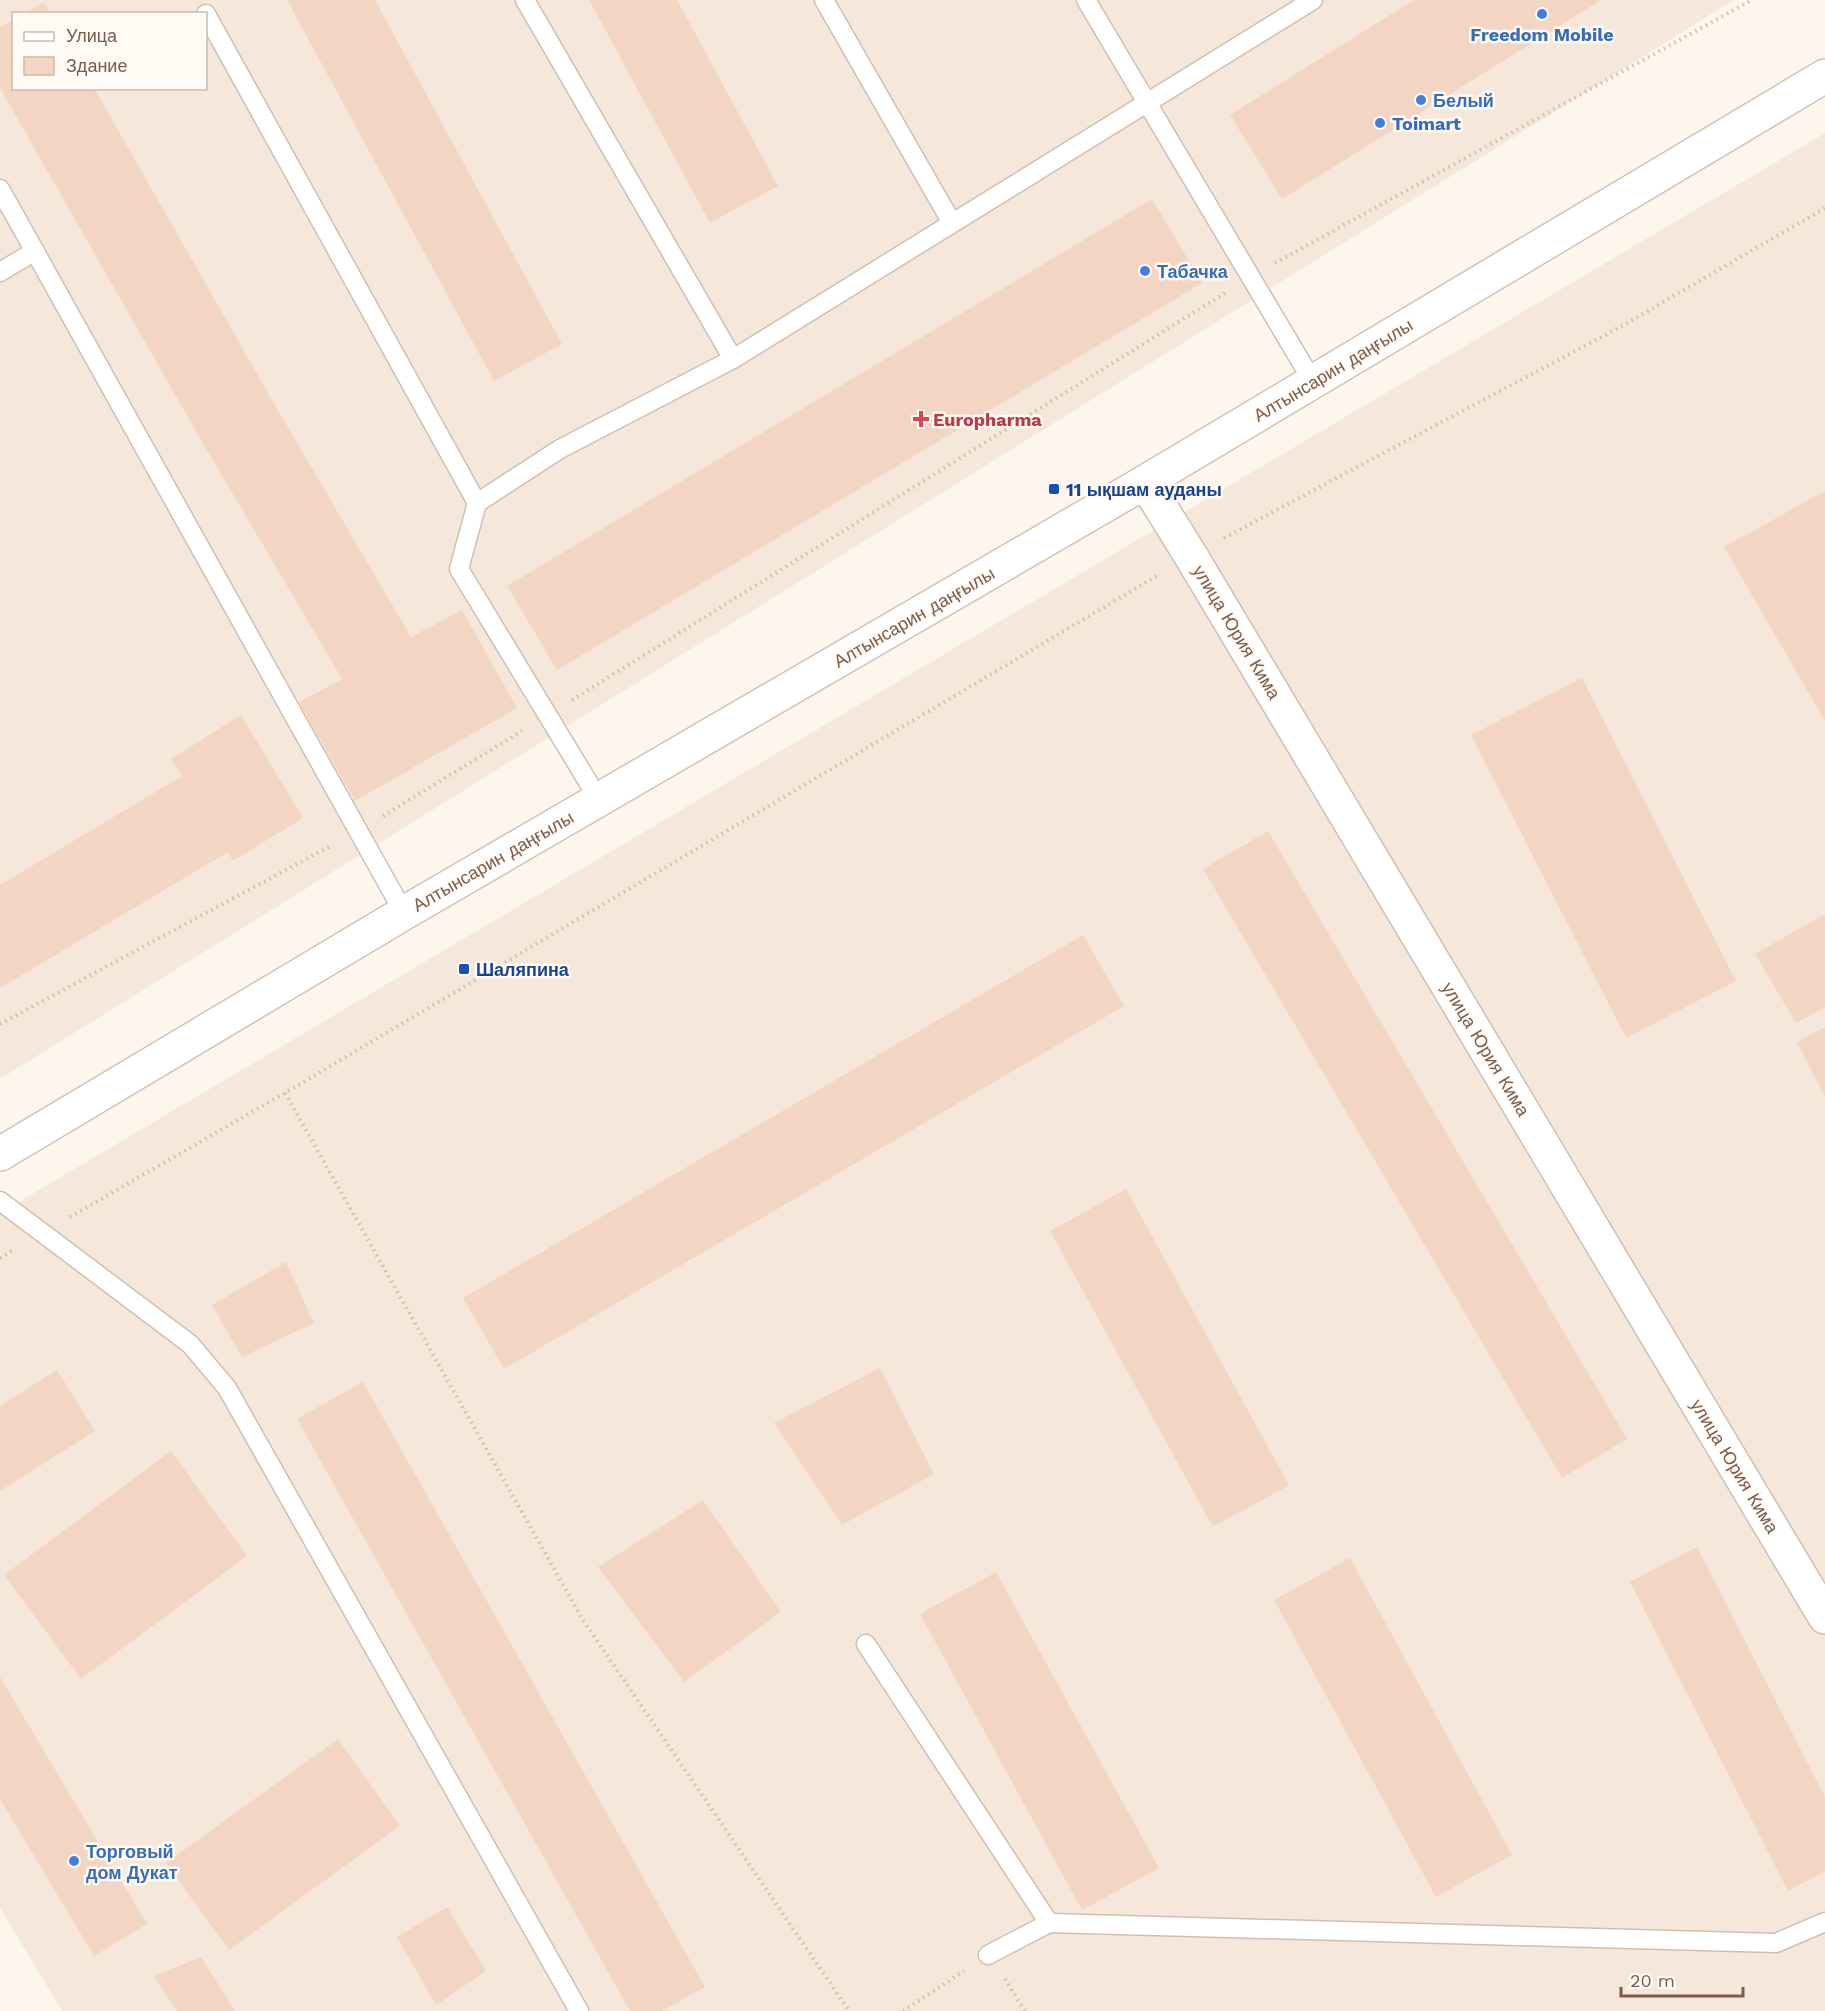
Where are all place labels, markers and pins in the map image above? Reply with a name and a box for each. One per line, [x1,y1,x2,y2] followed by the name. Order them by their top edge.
[1535,7,1549,21] marker: Freedom Mobile
[1470,24,1614,45] place label: Freedom Mobile
[1433,90,1494,111] place label: Белый
[1414,93,1428,107] marker: Белый
[1392,113,1461,134] place label: Toimart
[1373,116,1387,130] marker: Toimart
[1157,261,1229,282] place label: Табачка
[1138,264,1152,278] marker: Табачка
[933,409,1042,430] place label: Europharma
[914,412,928,426] marker: Europharma
[1066,479,1222,500] place label: 11 ықшам ауданы
[1047,482,1061,496] marker: 11 ықшам ауданы
[476,959,570,980] place label: Шаляпина
[457,962,471,976] marker: Шаляпина
[86,1841,178,1883] place label: Торговый дом Дукат
[67,1854,81,1868] marker: Торговый дом Дукат

